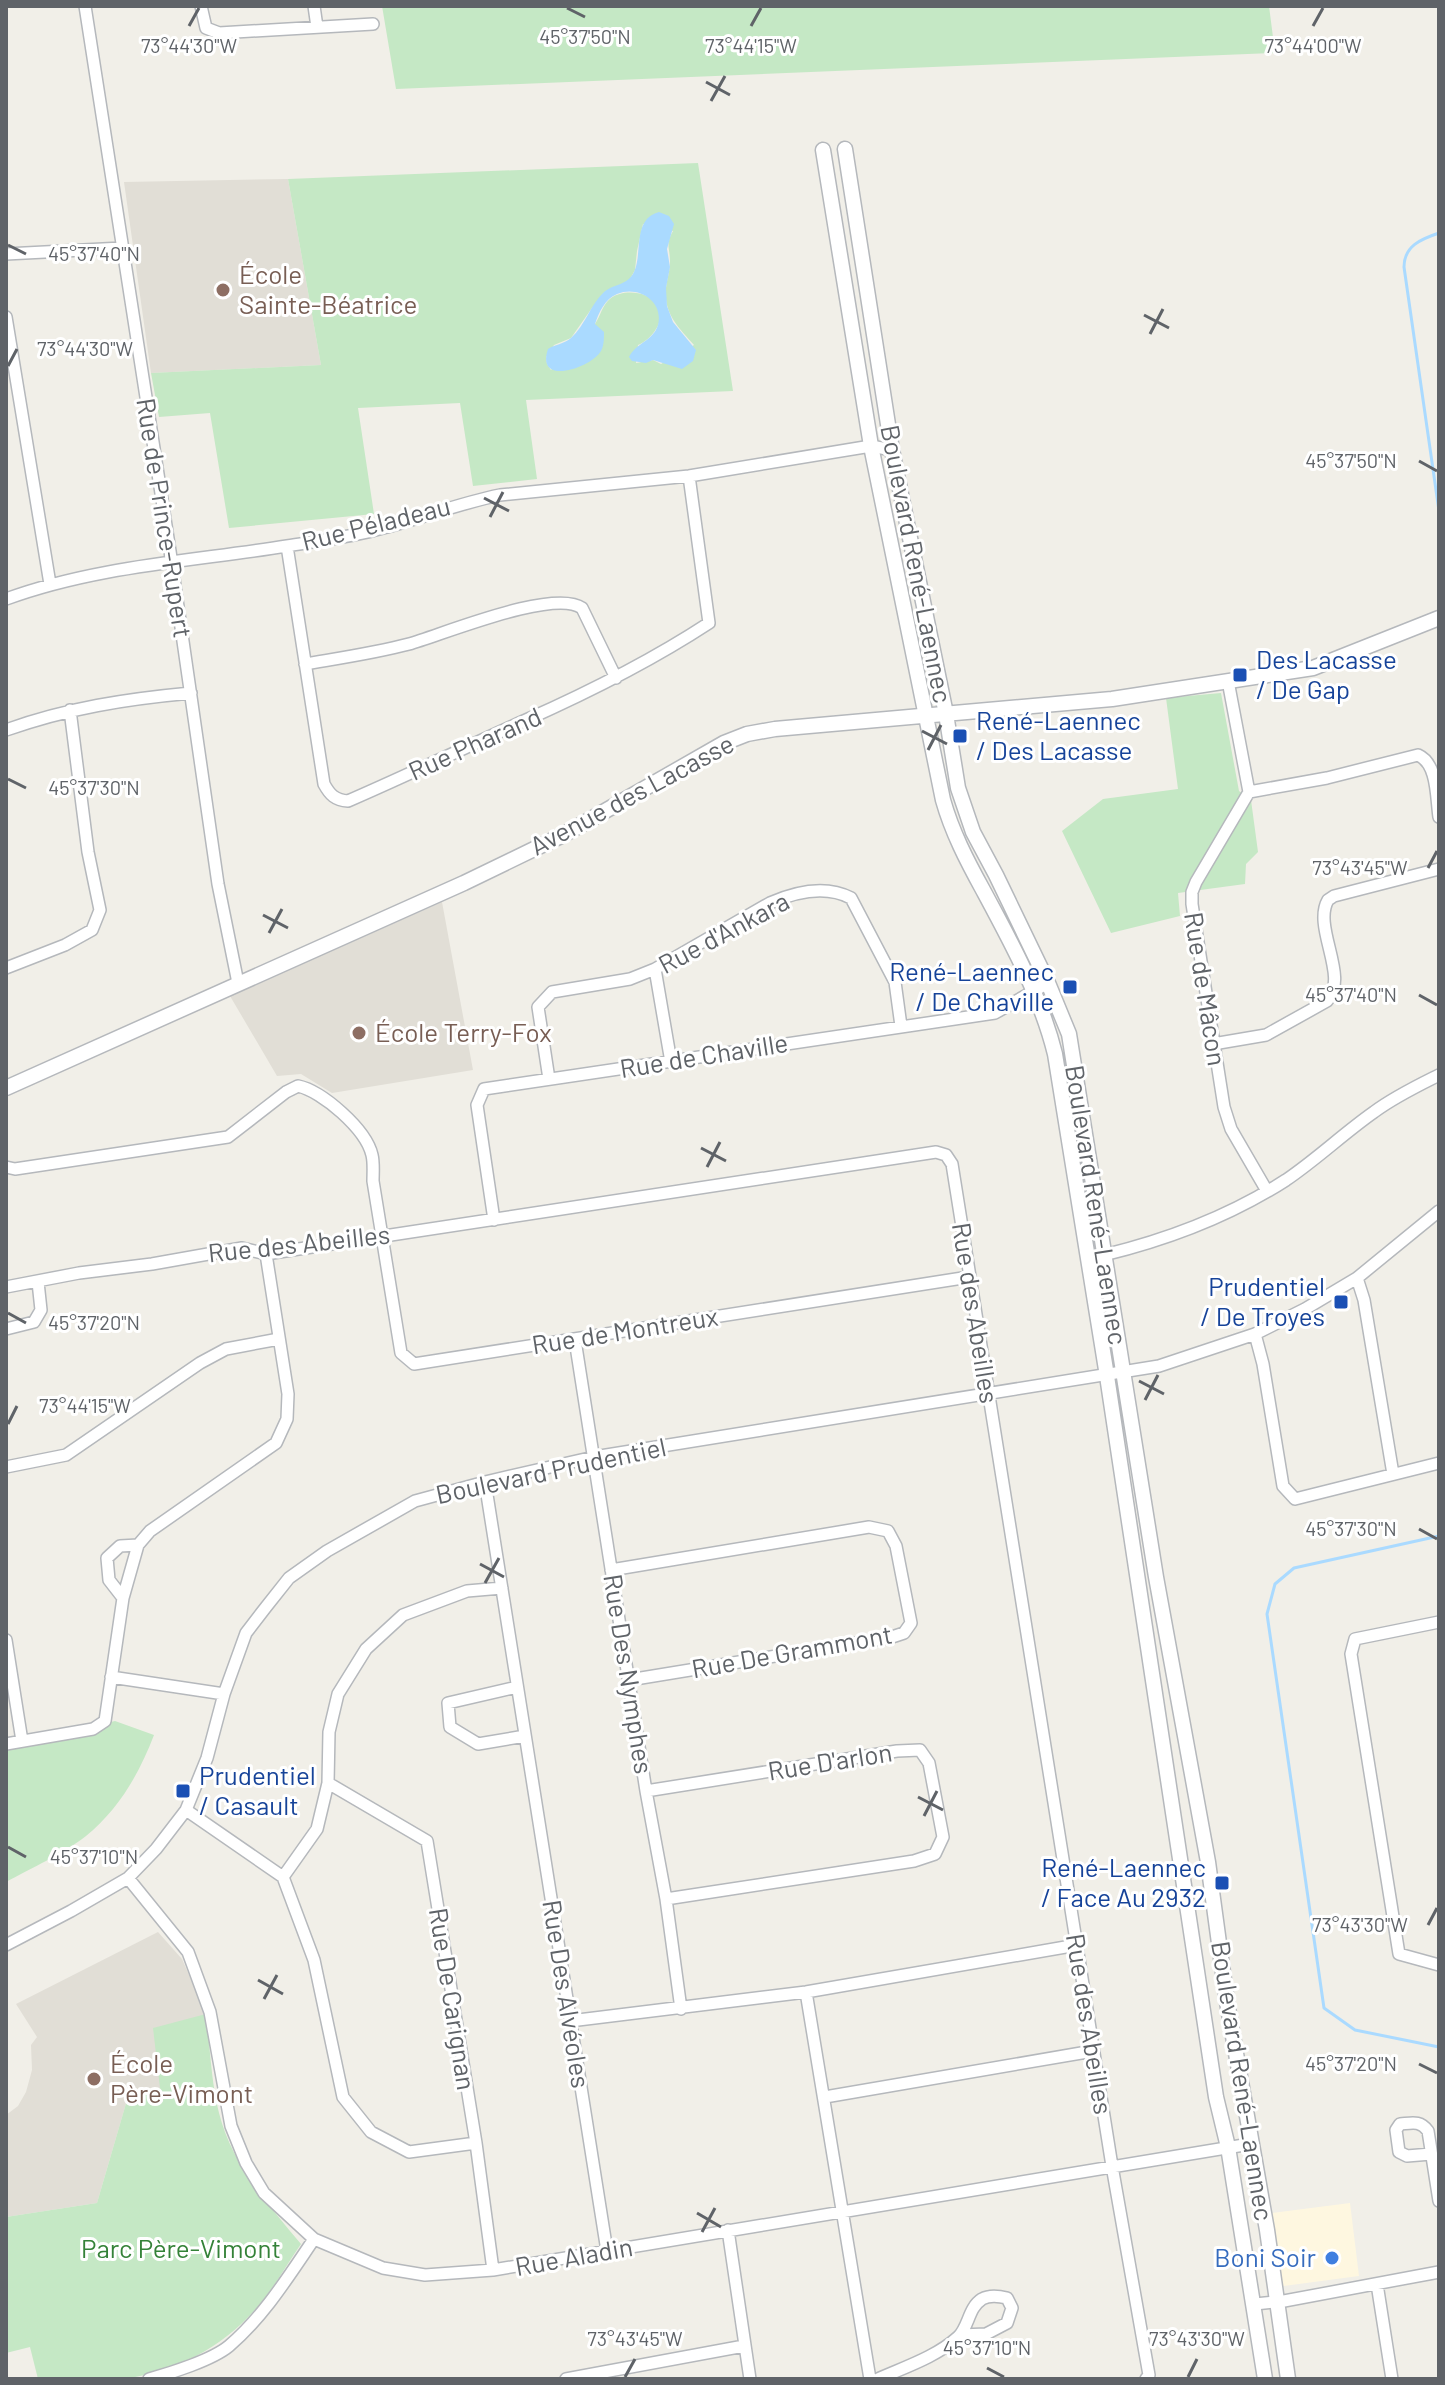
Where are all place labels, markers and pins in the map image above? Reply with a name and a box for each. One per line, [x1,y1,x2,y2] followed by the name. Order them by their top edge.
[239,258,417,319] place label: École Sainte-Béatrice
[214,281,232,299] marker: École Sainte-Béatrice
[1256,643,1397,704] place label: Des Lacasse / De Gap
[1231,666,1249,684] marker: Des Lacasse / De Gap
[976,704,1141,765] place label: René-Laennec / Des Lacasse
[951,727,969,745] marker: René-Laennec / Des Lacasse
[889,955,1054,1016] place label: René-Laennec / De Chaville
[1061,978,1079,996] marker: René-Laennec / De Chaville
[375,1016,552,1047] place label: École Terry-Fox
[350,1024,368,1042] marker: École Terry-Fox
[1200,1270,1325,1331] place label: Prudentiel / De Troyes
[1332,1293,1350,1311] marker: Prudentiel / De Troyes
[199,1759,316,1820] place label: Prudentiel / Casault
[174,1782,192,1800] marker: Prudentiel / Casault
[1041,1851,1206,1912] place label: René-Laennec / Face Au 2932
[1213,1874,1231,1892] marker: René-Laennec / Face Au 2932
[110,2047,253,2108] place label: École Père-Vimont
[85,2070,103,2088] marker: École Père-Vimont
[1214,2241,1317,2272] place label: Boni Soir
[1323,2249,1341,2267] marker: Boni Soir

